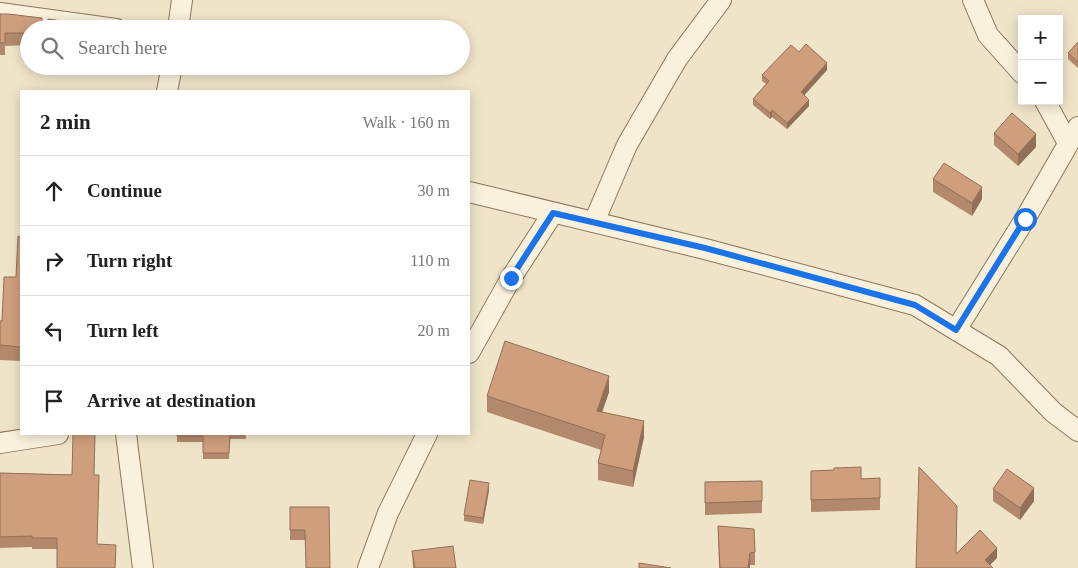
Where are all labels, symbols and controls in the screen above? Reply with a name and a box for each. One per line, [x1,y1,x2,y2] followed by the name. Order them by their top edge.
[1018,15,1063,105] map controls
[1018,15,1063,60] button: +
[20,20,470,75] search box
[38,34,66,62] icon: search
[78,37,167,58] text: Search here
[1018,60,1063,105] button: −
[40,110,91,134] text: 2 min
[363,114,450,131] text: Walk · 160 m
[40,177,68,205] icon: ahead
[87,180,162,201] text: Continue
[418,182,450,199] text: 30 m
[1014,208,1037,231] route start
[40,247,68,275] icon: right
[87,250,172,271] text: Turn right
[410,252,450,269] text: 110 m
[500,267,523,290] route end
[40,317,68,345] icon: left
[87,320,159,341] text: Turn left
[418,322,450,339] text: 20 m
[40,387,68,415] icon: arrive
[87,390,256,411] text: Arrive at destination

